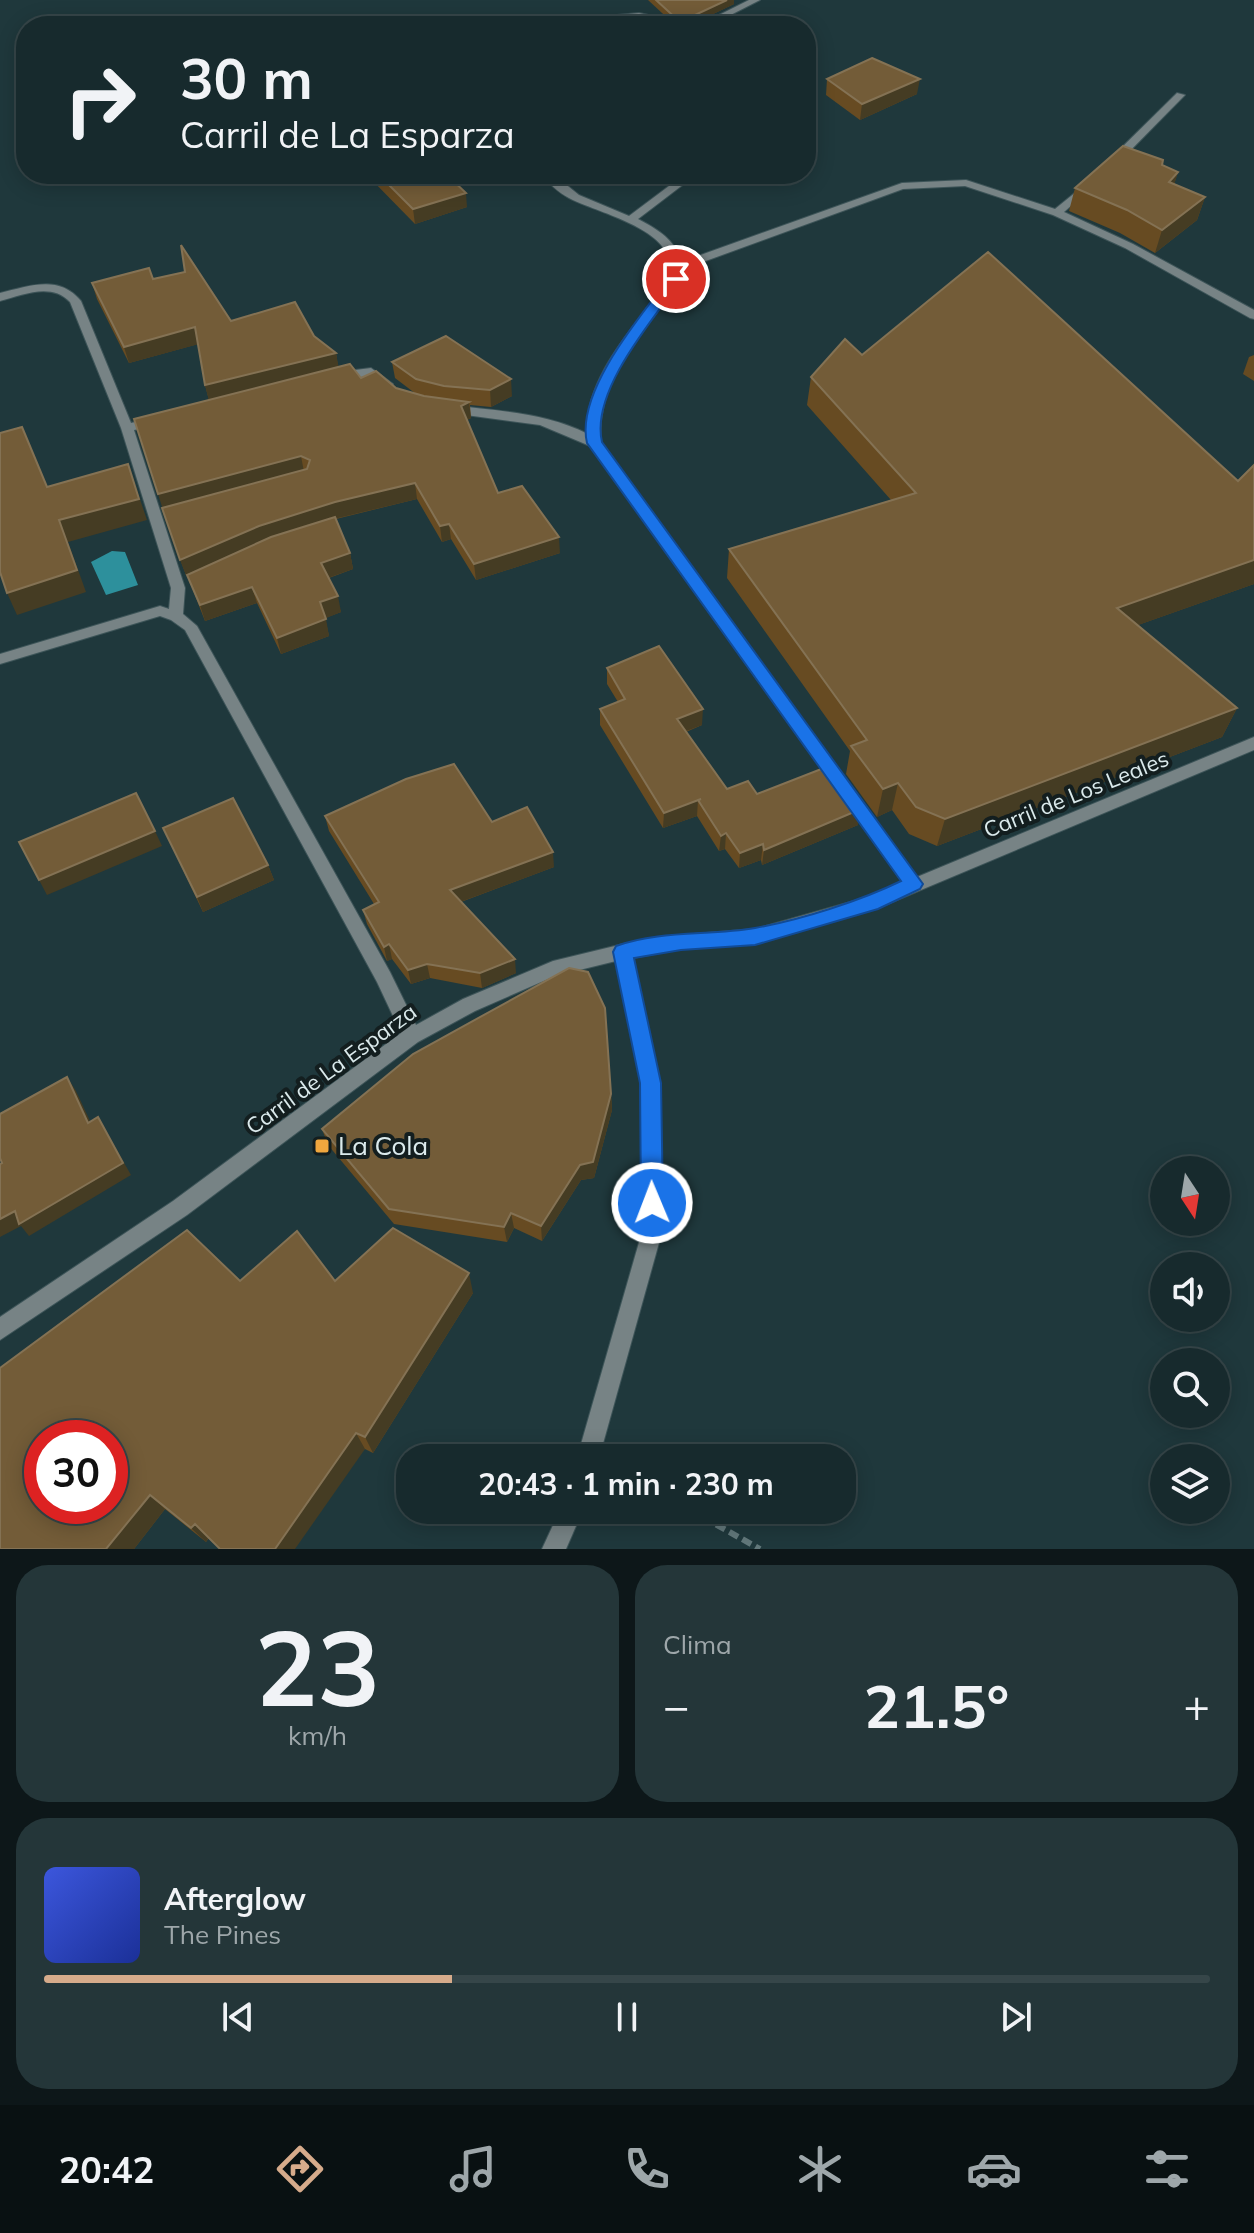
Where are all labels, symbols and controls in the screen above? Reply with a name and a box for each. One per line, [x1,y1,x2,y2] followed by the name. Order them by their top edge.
[180,43,313,113] text: 30 m
[48,48,152,152] icon: right
[180,112,515,157] text: Carril de La Esparza
[642,245,710,313] pin
[654,257,698,301] icon: arrive
[979,744,1173,844] street label: Carril de Los Leales
[240,998,422,1140] street label: Carril de La Esparza
[338,1129,428,1162] place label: La Cola
[313,1137,331,1155] marker: La Cola
[1150,1156,1230,1236] north arrow
[1150,1156,1230,1524] map controls
[610,1161,694,1245] position arrow
[1150,1252,1230,1332] button: sound
[1150,1348,1230,1428] button: search
[24,1420,128,1524] speed limit sign: 30
[1150,1444,1230,1524] button: layers
[478,1465,774,1503] text: 20:43 · 1 min · 230 m
[255,1601,380,1732] text: 23
[663,1628,732,1661] text: Clima
[864,1668,1009,1743] text: 21.5°
[663,1678,689,1733] text: −
[1184,1678,1210,1733] text: +
[288,1719,347,1752] text: km/h
[164,1880,306,1918] text: Afterglow
[164,1918,281,1951] text: The Pines
[216,1995,260,2039] icon: previous
[605,1995,649,2039] icon: pause
[994,1995,1038,2039] icon: next
[272,2141,328,2197] icon: directions
[445,2141,501,2197] icon: music
[619,2141,675,2197] icon: phone
[792,2141,848,2197] icon: climate
[966,2141,1022,2197] icon: car
[1139,2141,1195,2197] icon: filters
[59,2147,154,2192] text: 20:42

